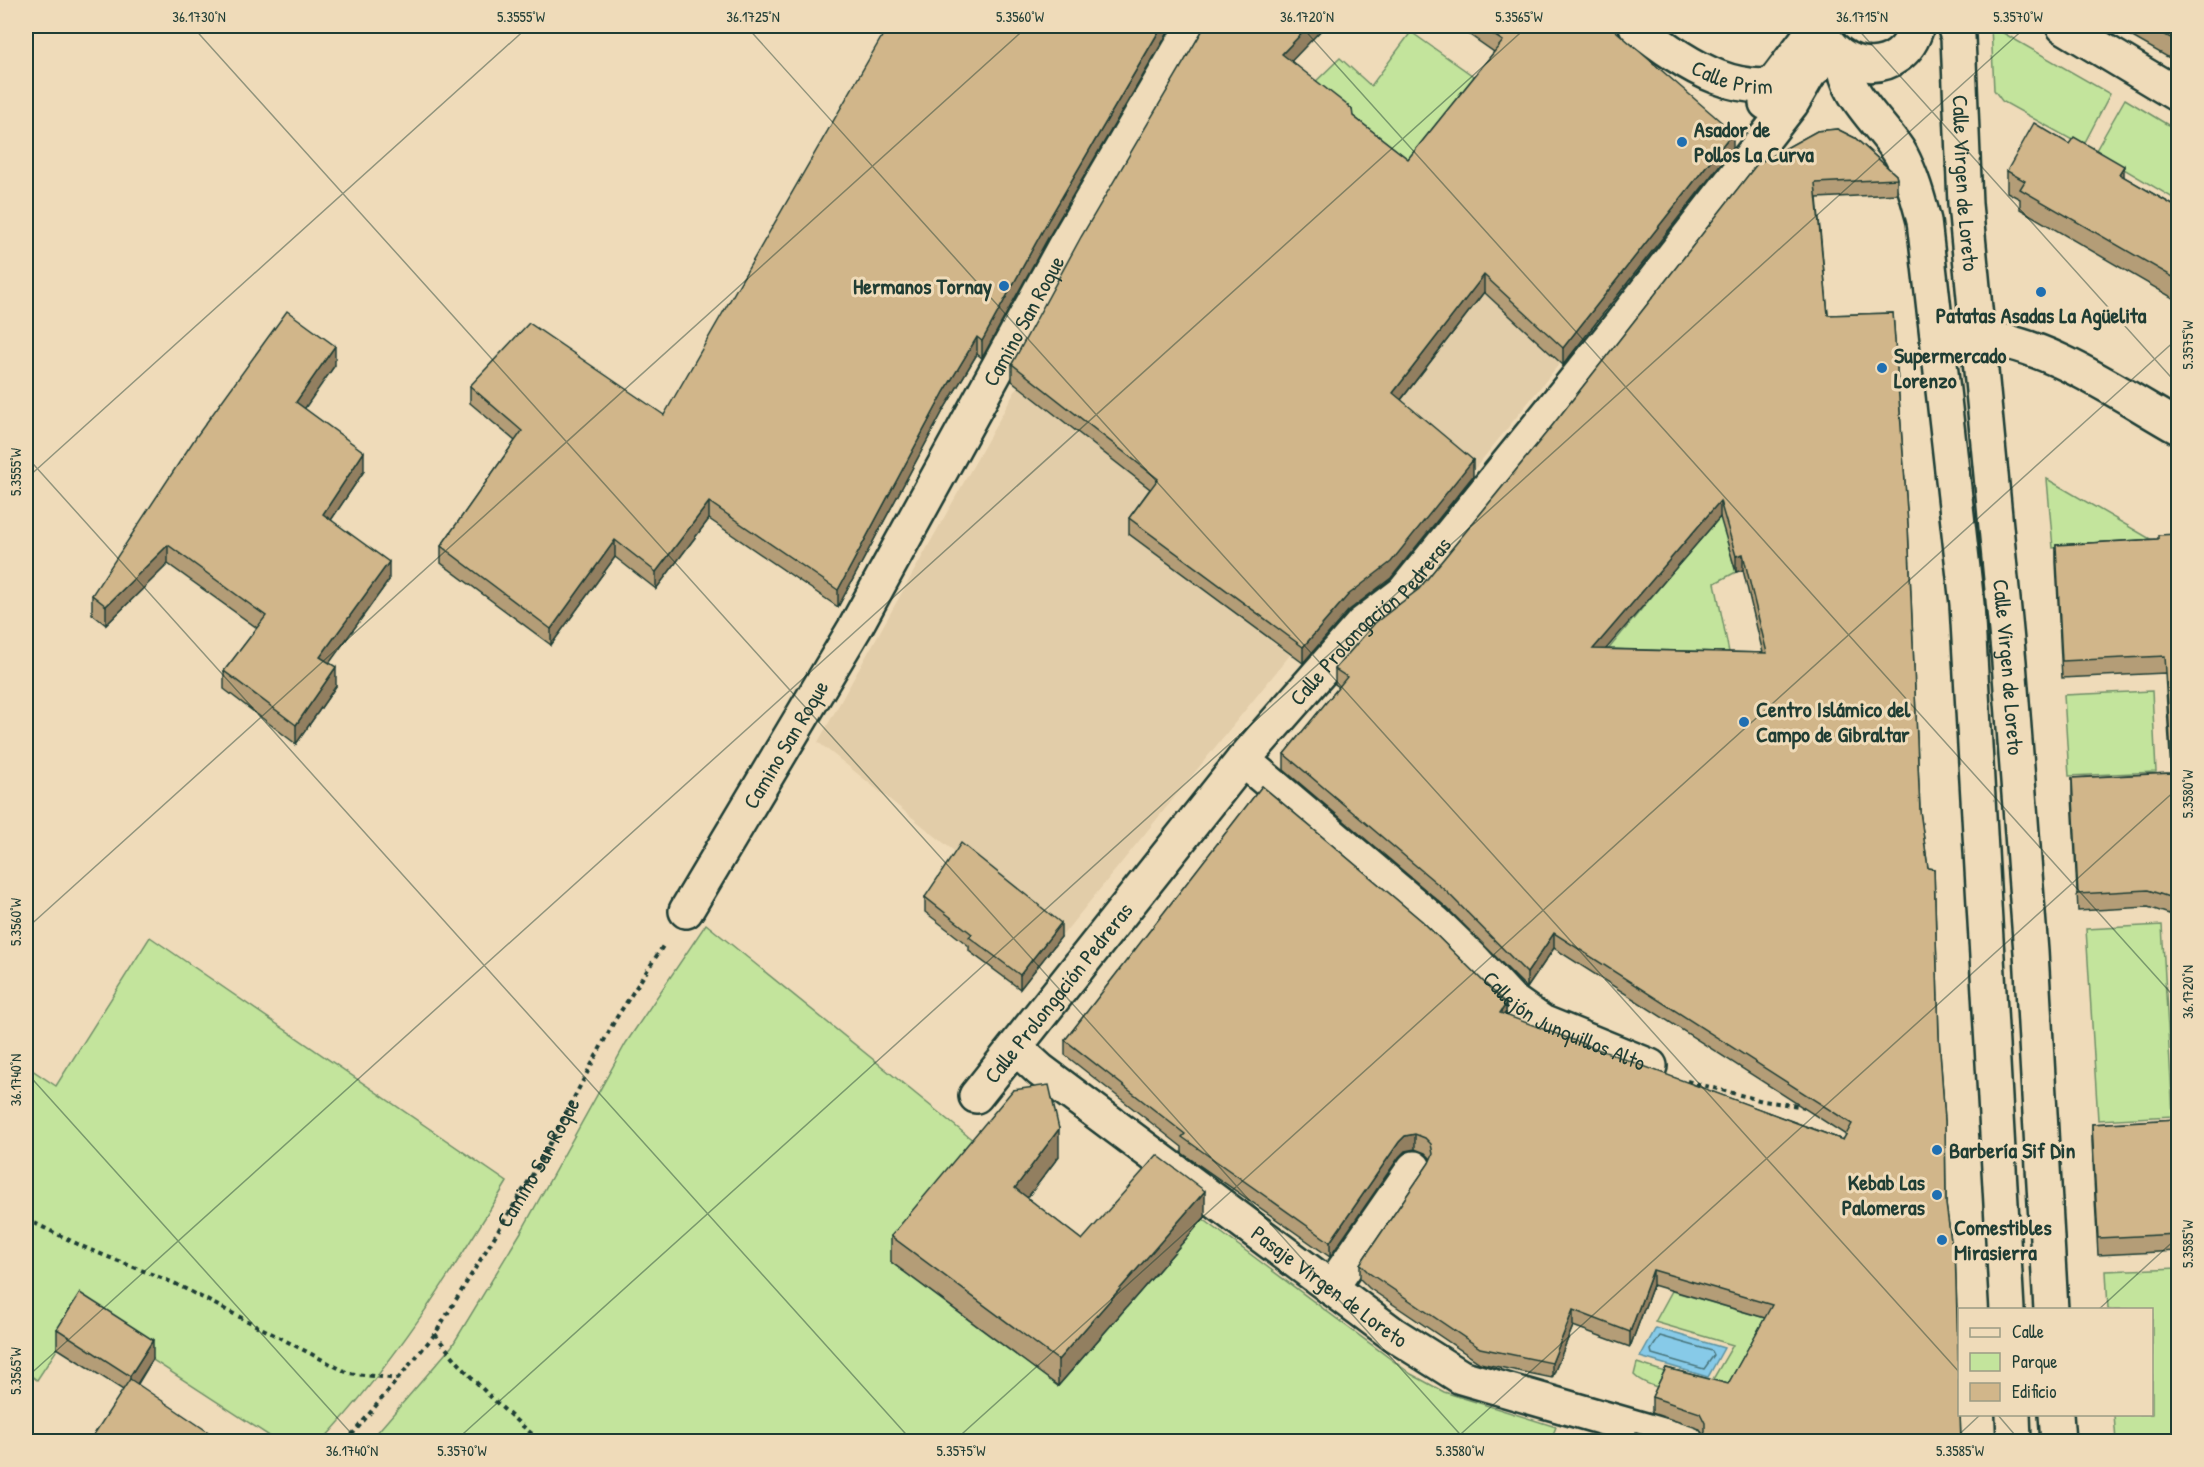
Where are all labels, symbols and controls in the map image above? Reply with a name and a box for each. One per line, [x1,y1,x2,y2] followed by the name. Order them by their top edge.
[172,6,226,27] text: 36.1730°N
[497,6,546,27] text: 5.3555°W
[726,6,780,27] text: 36.1725°N
[996,6,1045,27] text: 5.3560°W
[1280,6,1334,27] text: 36.1720°N
[1495,6,1544,27] text: 5.3565°W
[1836,6,1888,27] text: 36.1715°N
[1993,6,2043,27] text: 5.3570°W
[1686,52,1773,101] street label: Calle Prim
[1945,94,1986,273] street label: Calle Virgen de Loreto
[1694,114,1814,169] place label: Asador de Pollos La Curva
[1675,135,1689,149] marker: Asador de Pollos La Curva
[975,250,1072,391] street label: Camino San Roque
[853,271,993,302] place label: Hermanos Tornay
[997,279,1011,293] marker: Hermanos Tornay
[2034,285,2048,299] marker: Patatas Asadas La Agüelita
[1936,300,2147,331] place label: Patatas Asadas La Agüelita
[2177,320,2198,370] text: 5.3575°W
[1894,340,2006,395] place label: Supermercado Lorenzo
[1875,361,1889,375] marker: Supermercado Lorenzo
[5,447,26,496] text: 5.3555°W
[1283,531,1458,712] street label: Calle Prolongación Pedreras
[1986,578,2031,756] street label: Calle Virgen de Loreto
[735,674,835,814] street label: Camino San Roque
[1756,694,1912,750] place label: Centro Islámico del Campo de Gibraltar
[1737,715,1751,729] marker: Centro Islámico del Campo de Gibraltar
[2177,769,2198,818] text: 5.3580°W
[977,896,1139,1089] street label: Calle Prolongación Pedreras
[5,897,26,946] text: 5.3560°W
[1476,964,1650,1078] street label: Callejón Junquillos Alto
[2177,965,2198,1019] text: 36.1720°N
[5,1054,26,1106] text: 36.1740°N
[489,1092,587,1233] street label: Camino San Roque
[1949,1135,2076,1165] place label: Barbería Sif Din
[1930,1143,1944,1157] marker: Barbería Sif Din
[1842,1167,1926,1222] place label: Kebab Las Palomeras
[1930,1188,1944,1202] marker: Kebab Las Palomeras
[1954,1212,2052,1267] place label: Comestibles Mirasierra
[1245,1218,1413,1355] street label: Pasaje Virgen de Loreto
[2177,1219,2198,1268] text: 5.3585°W
[1935,1233,1949,1247] marker: Comestibles Mirasierra
[1958,1308,2153,1416] legend
[2012,1319,2044,1344] text: Calle
[5,1346,26,1395] text: 5.3565°W
[2012,1349,2057,1374] text: Parque
[2012,1379,2056,1404] text: Edificio
[326,1440,378,1461] text: 36.1740°N
[437,1440,487,1461] text: 5.3570°W
[936,1440,986,1461] text: 5.3575°W
[1436,1440,1485,1461] text: 5.3580°W
[1936,1440,1985,1461] text: 5.3585°W

